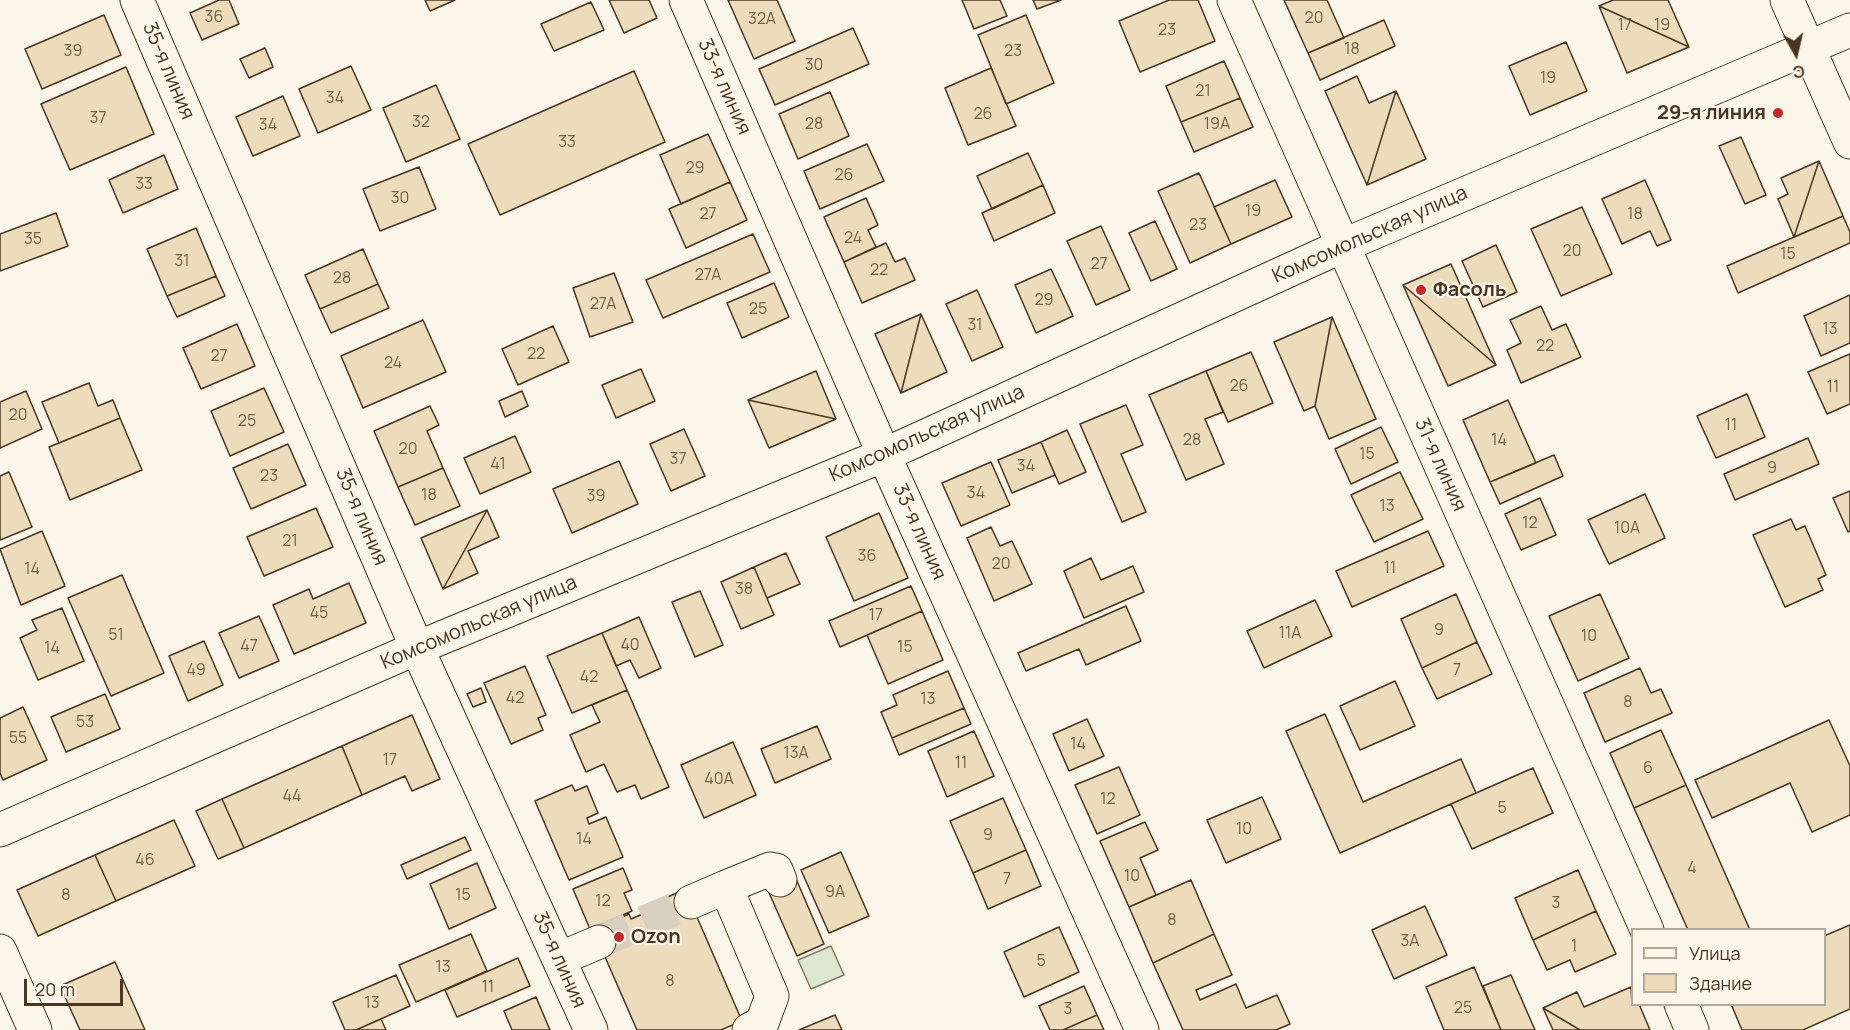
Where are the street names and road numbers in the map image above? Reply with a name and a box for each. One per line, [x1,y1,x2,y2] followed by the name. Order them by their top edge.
[137,19,199,123] street label: 35-я линия
[692,35,756,139] street label: 33-я линия
[1269,181,1471,289] street label: Комсомольская улица
[826,380,1028,488] street label: Комсомольская улица
[1409,415,1471,515] street label: 31-я линия
[330,465,392,569] street label: 35-я линия
[887,480,951,584] street label: 33-я линия
[377,571,581,675] street label: Комсомольская улица
[527,908,591,1012] street label: 35-я линия

